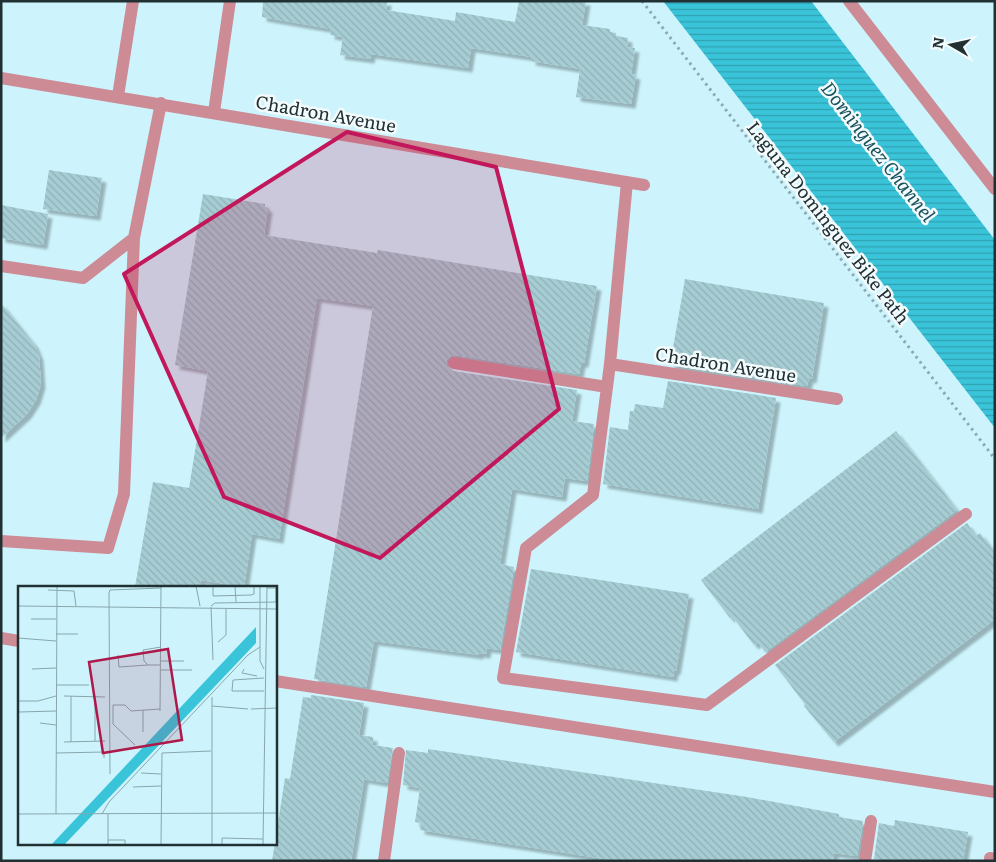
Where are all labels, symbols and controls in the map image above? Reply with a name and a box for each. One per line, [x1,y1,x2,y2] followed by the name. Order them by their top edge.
[926,20,976,70] north arrow
[926,35,948,50] text: N
[815,75,943,228] water label: Dominguez Channel
[254,87,398,139] street label: Chadron Avenue
[741,115,917,329] street label: Laguna Dominguez Bike Path
[654,340,798,388] street label: Chadron Avenue
[18,586,276,844] inset map

